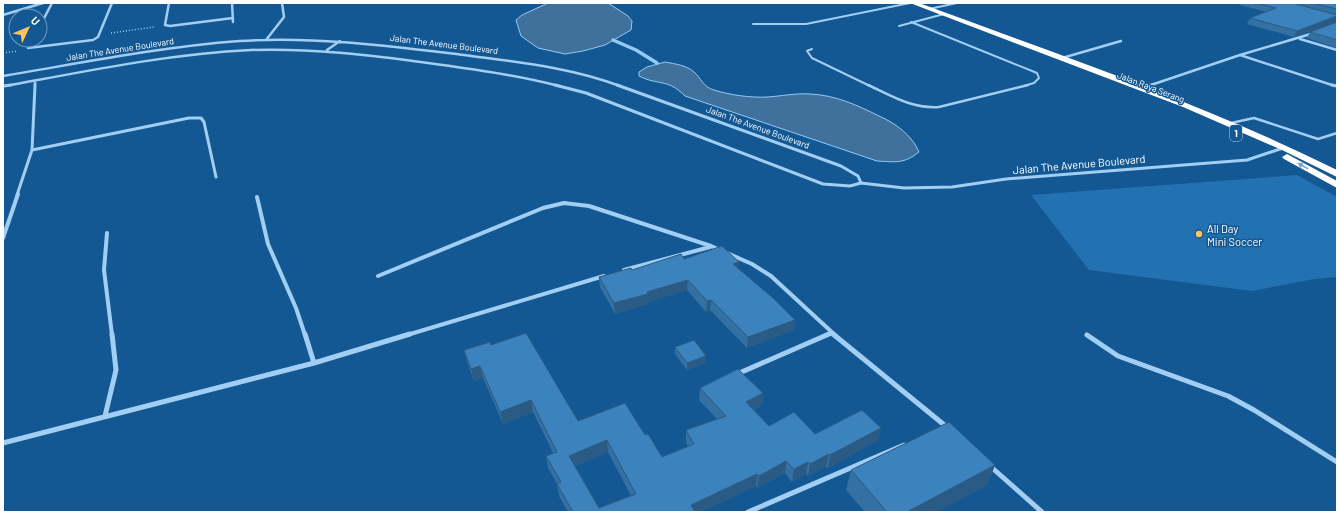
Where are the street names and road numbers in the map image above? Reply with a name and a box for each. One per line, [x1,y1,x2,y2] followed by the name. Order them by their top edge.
[389,32,499,56] street label: Jalan The Avenue Boulevard
[65,35,175,63] street label: Jalan The Avenue Boulevard
[1116,69,1186,105] street label: Jalan Raya Serang
[705,103,811,151] street label: Jalan The Avenue Boulevard
[1230,125,1242,141] road number: 1
[1012,152,1146,176] street label: Jalan The Avenue Boulevard

